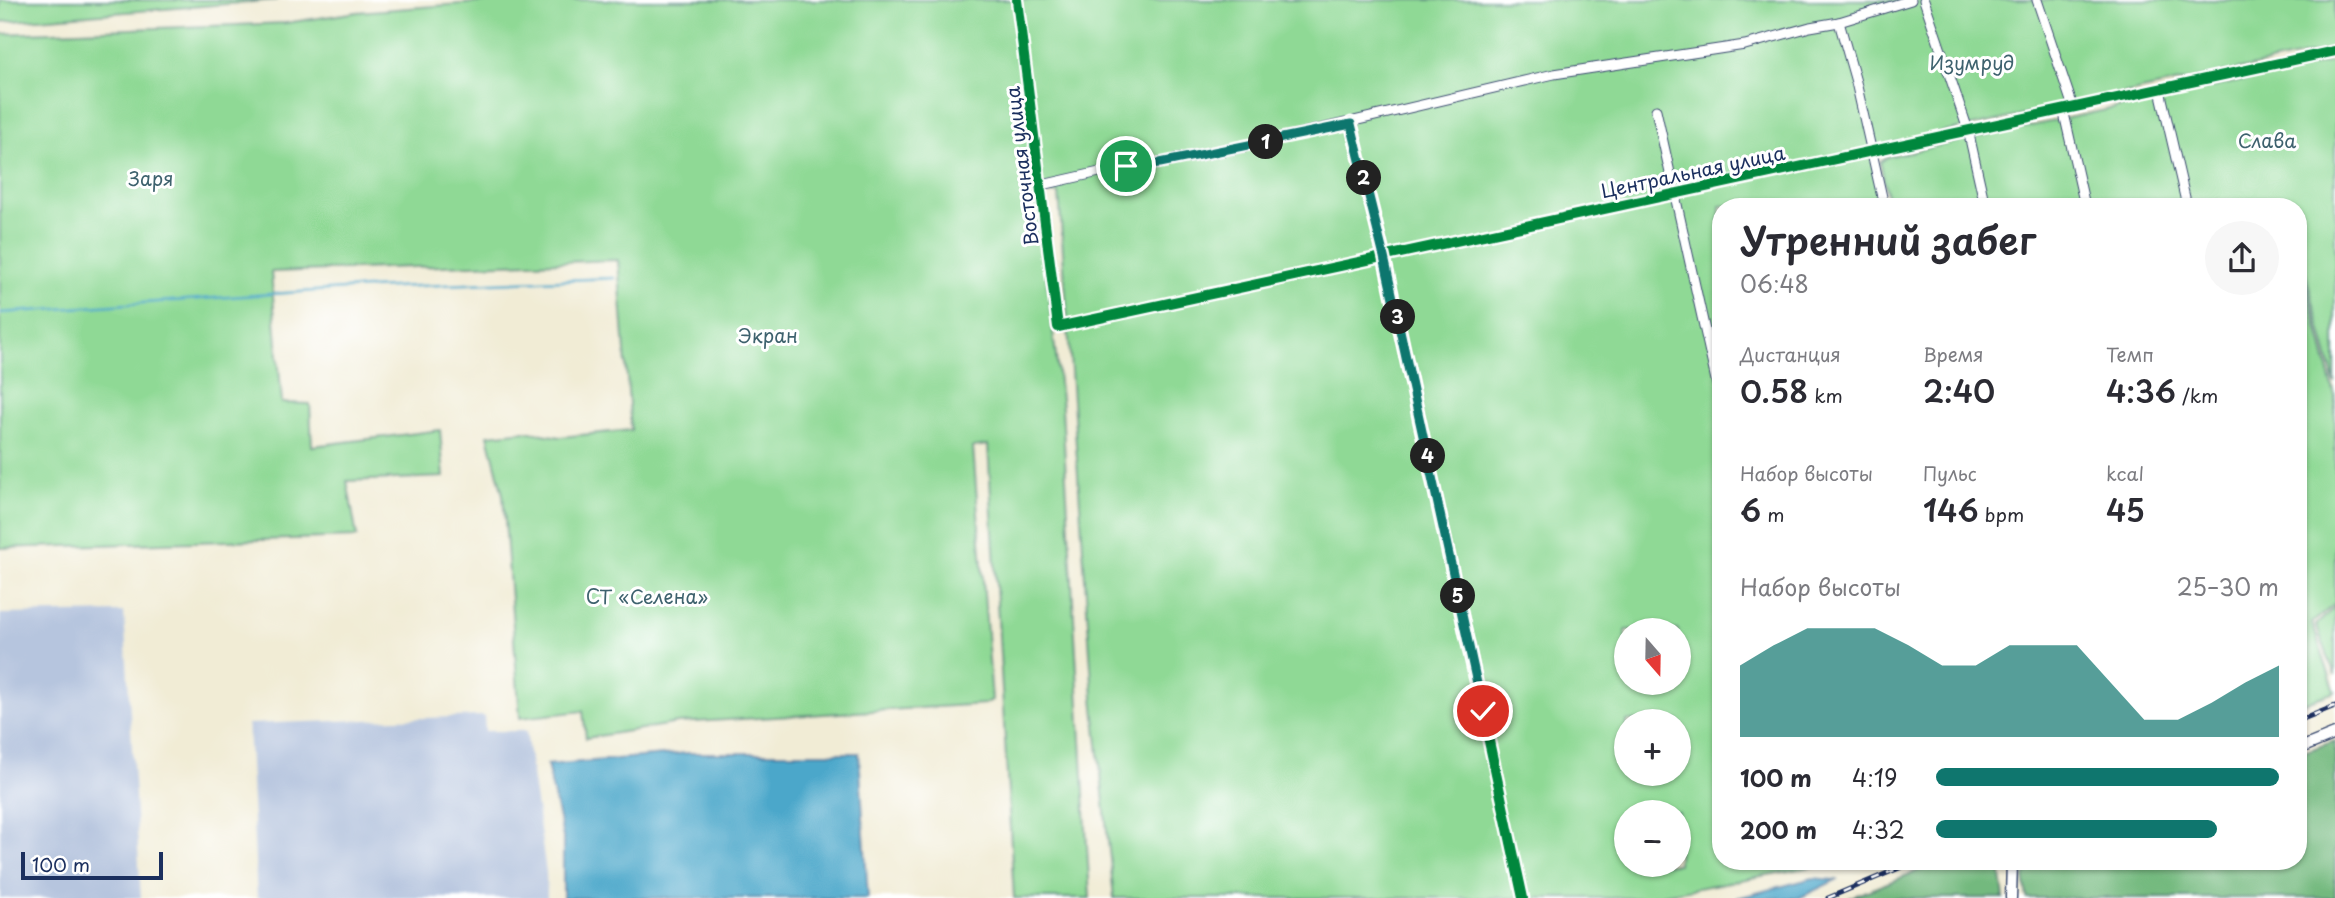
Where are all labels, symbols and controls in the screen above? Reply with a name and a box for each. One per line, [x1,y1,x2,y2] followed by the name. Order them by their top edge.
[1930,48,2014,76] park label: Изумруд
[997,85,1045,247] street label: Восточная улица
[1248,124,1284,160] pin: 1
[2238,126,2296,154] park label: Слава
[1261,127,1270,155] text: 1
[1096,136,1156,196] pin
[1598,138,1787,204] street label: Центральная улица
[1107,147,1145,185] icon: arrive
[1346,160,1382,196] pin: 2
[1357,163,1370,191] text: 2
[129,164,173,192] park label: Заря
[1740,211,2036,268] text: Утренний забег
[2205,221,2279,295] button: share
[1740,266,1809,301] text: 06:48
[1380,300,1416,334] pin: 3
[1391,302,1404,330] text: 3
[738,321,798,349] park label: Экран
[1740,340,1841,368] text: Дистанция
[1923,340,1984,368] text: Время
[2106,340,2154,368] text: Темп
[1740,368,1808,413] text: 0.58
[1923,368,1995,413] text: 2:40
[2106,368,2176,413] text: 4:36
[1808,381,1843,409] text: km
[2176,381,2218,409] text: /km
[1410,438,1446,474] pin: 4
[1421,441,1434,469] text: 4
[1740,459,1873,487] text: Набор высоты
[1923,459,1977,487] text: Пульс
[2106,459,2144,487] text: kcal
[1740,487,1761,532] text: 6
[1923,487,1979,532] text: 146
[2106,487,2145,532] text: 45
[1761,500,1785,528] text: m
[1979,500,2024,528] text: bpm
[1740,569,1901,604] text: Набор высоты
[2176,569,2279,604] text: 25–30 m
[1440,578,1476,614] pin: 5
[1451,581,1464,609] text: 5
[586,582,708,610] park label: СТ «Селена»
[1614,618,1690,695] north arrow
[1614,618,1691,877] map controls
[1453,681,1513,741] pin
[1464,692,1502,730] icon: check
[1614,709,1691,786] button: +
[1740,760,1812,795] text: 100 m
[1852,760,1898,795] text: 4:19
[1614,800,1691,877] button: −
[1740,812,1817,847] text: 200 m
[1852,812,1905,847] text: 4:32
[21,849,163,881] scale bar
[32,850,90,878] text: 100 m

